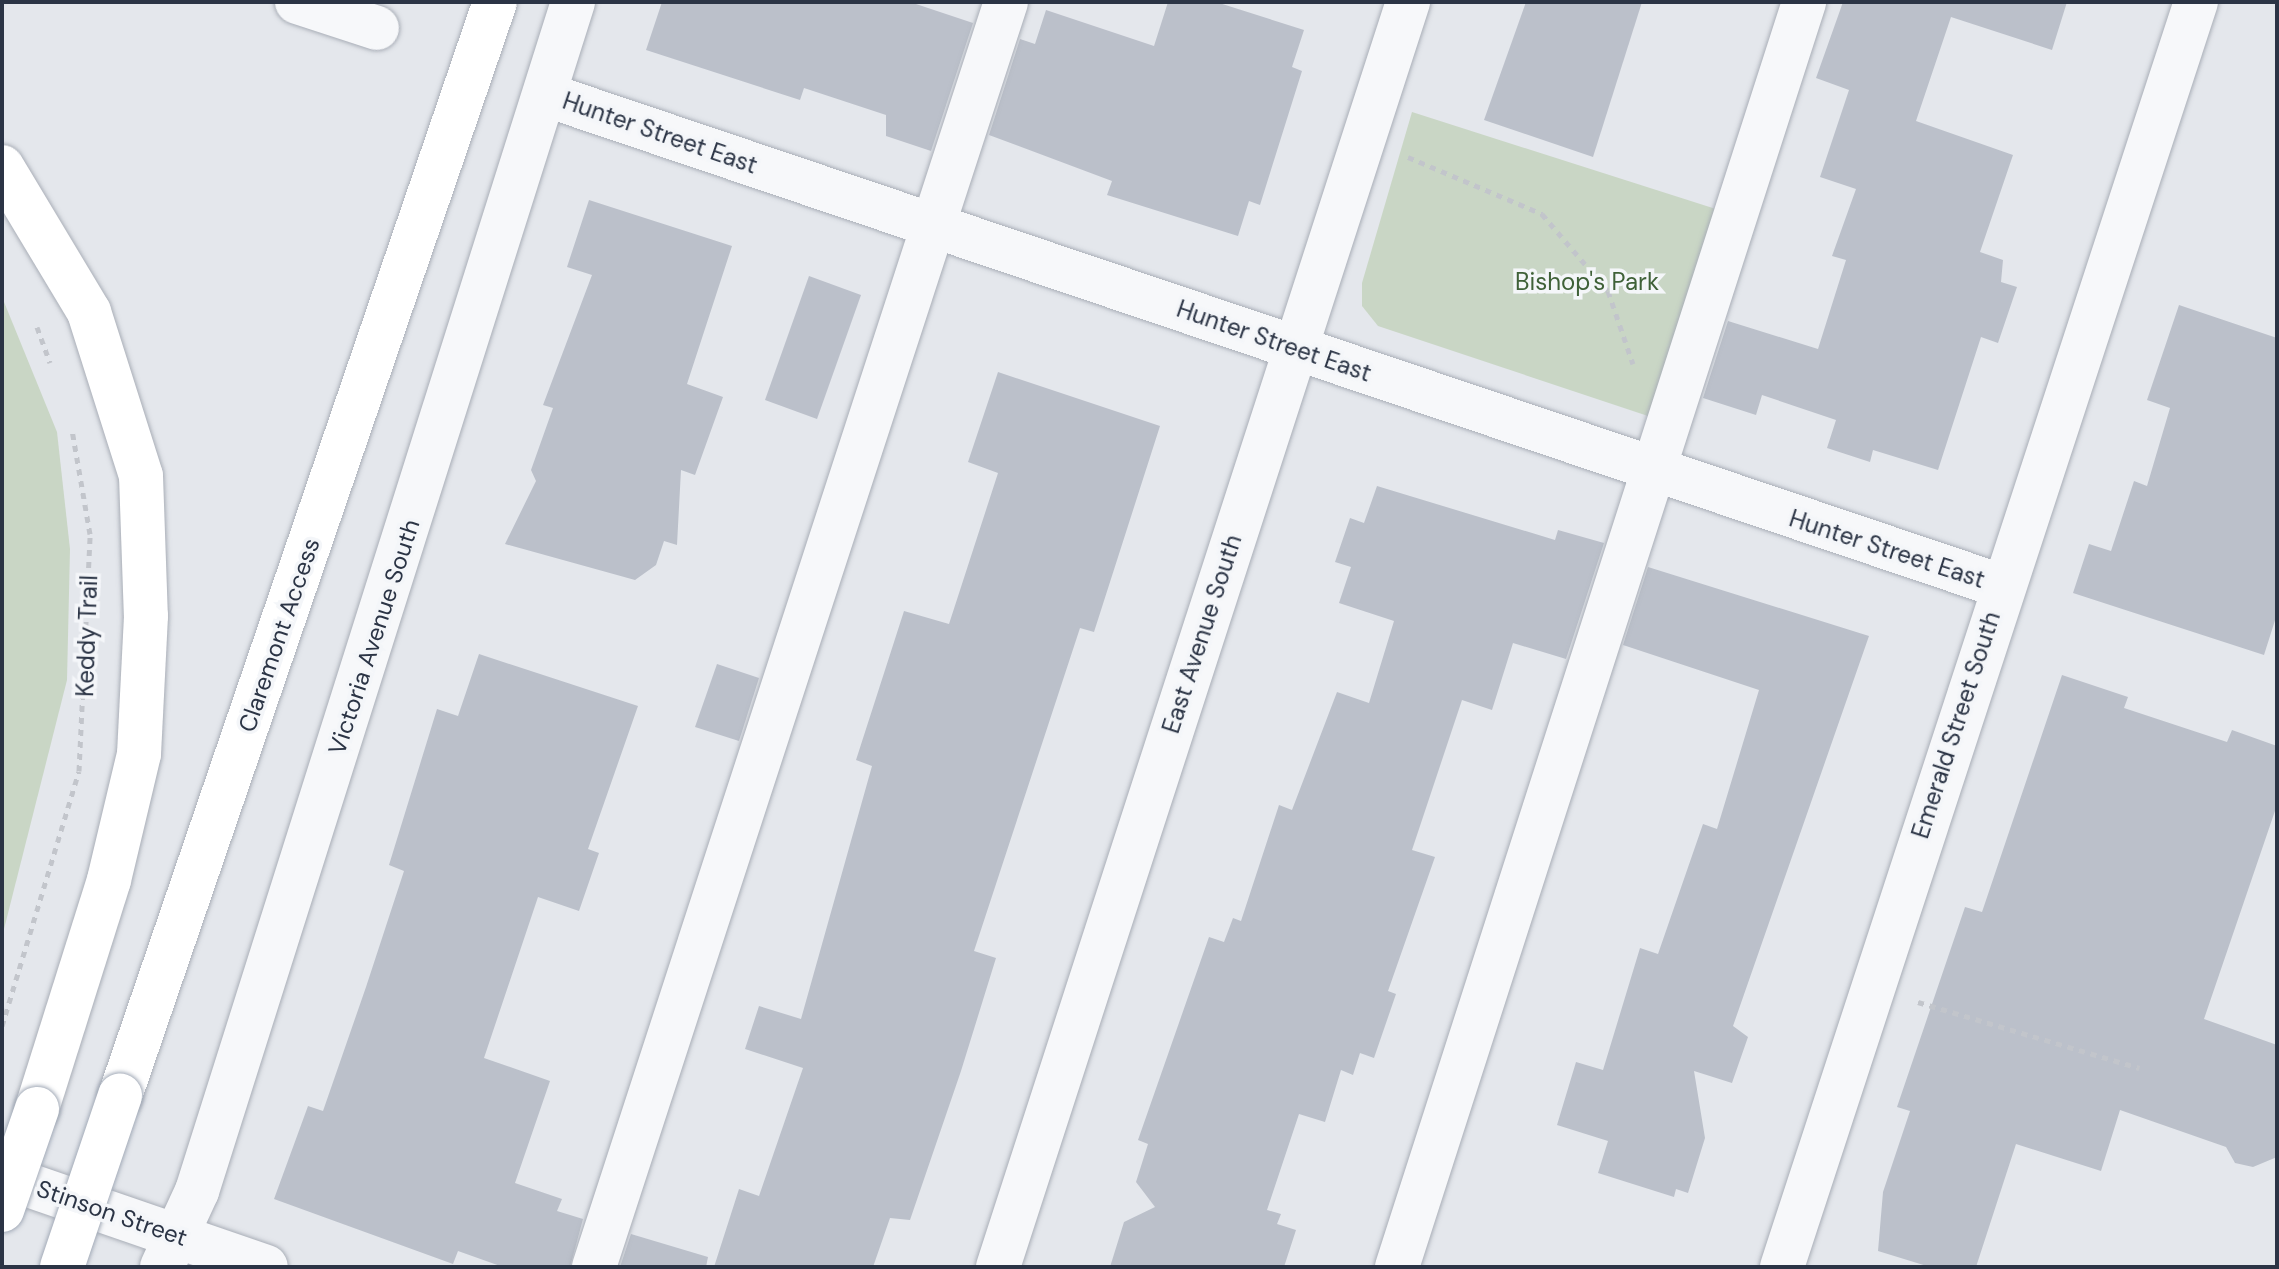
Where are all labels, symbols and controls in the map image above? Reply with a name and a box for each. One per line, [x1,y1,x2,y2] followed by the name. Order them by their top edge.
[559,86,761,180] street label: Hunter Street East
[1515,268,1659,296] park label: Bishop's Park
[1173,294,1375,388] street label: Hunter Street East
[1786,504,1988,594] street label: Hunter Street East
[322,516,426,758] street label: Victoria Avenue South
[1156,531,1248,737] street label: East Avenue South
[232,534,326,736] street label: Claremont Access
[70,575,104,697] street label: Keddy Trail
[1906,608,2006,842] street label: Emerald Street South
[33,1174,191,1252] street label: Stinson Street

